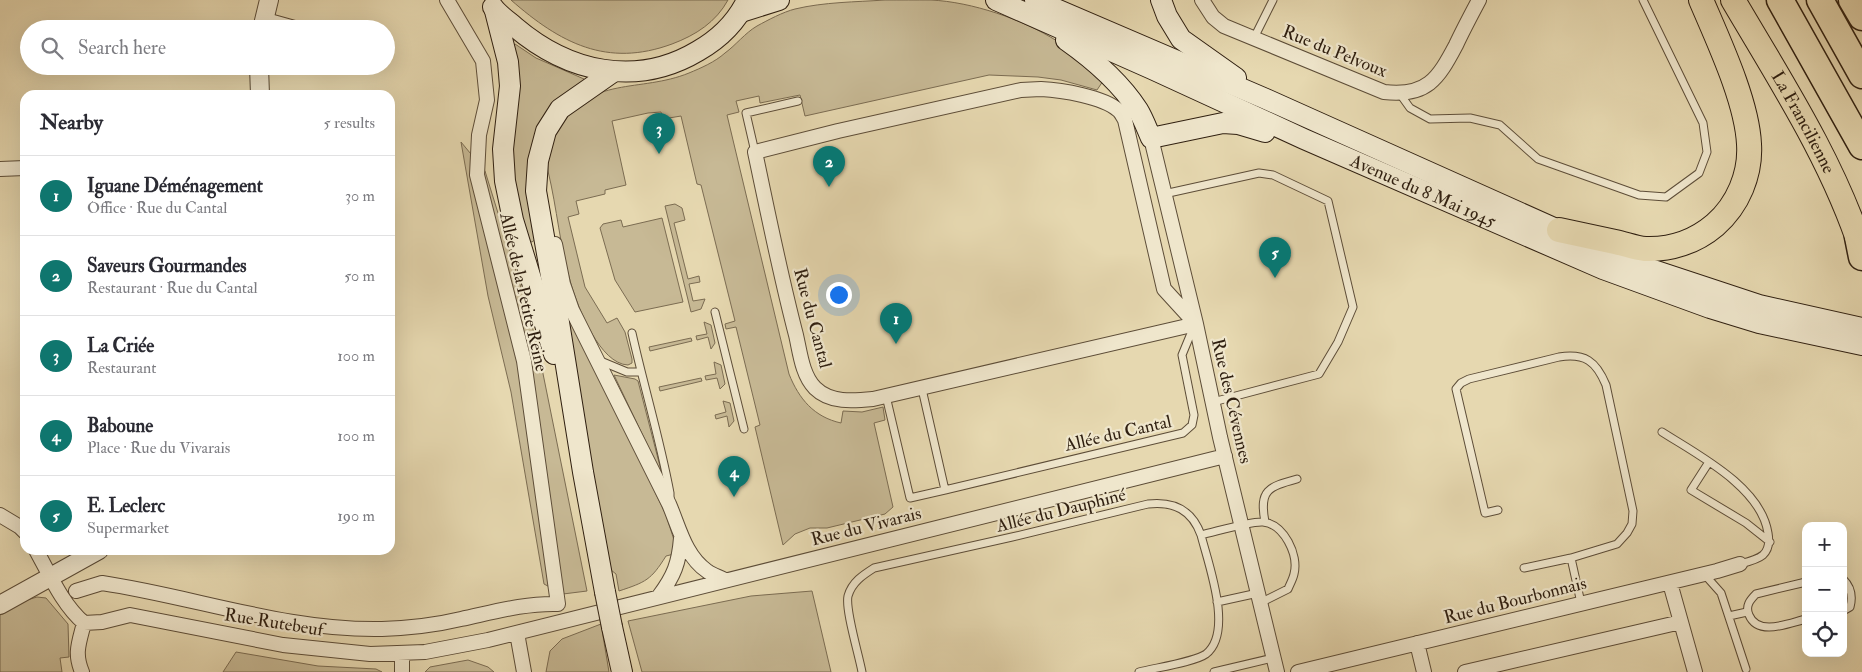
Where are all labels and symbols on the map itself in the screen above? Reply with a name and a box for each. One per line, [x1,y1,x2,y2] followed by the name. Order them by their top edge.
[1279,20,1391,83] street label: Rue du Pelvoux
[1766,67,1840,178] street label: La Francilienne
[643,113,675,154] pin: 3
[813,146,845,187] pin: 2
[1346,149,1500,233] street label: Avenue du 8 Mai 1945
[494,209,553,374] street label: Allée de la Petite Reine
[1259,237,1291,278] pin: 5
[788,265,837,371] street label: Rue du Cantal
[826,282,852,308] your location
[880,303,912,344] pin: 1
[1206,336,1257,466] street label: Rue des Cévennes
[1061,410,1174,457] street label: Allée du Cantal
[718,456,750,497] pin: 4
[993,483,1129,538] street label: Allée du Dauphiné
[809,502,924,551] street label: Rue du Vivarais
[1441,572,1589,629] street label: Rue du Bourbonnais
[223,603,328,642] street label: Rue Rutebeuf

